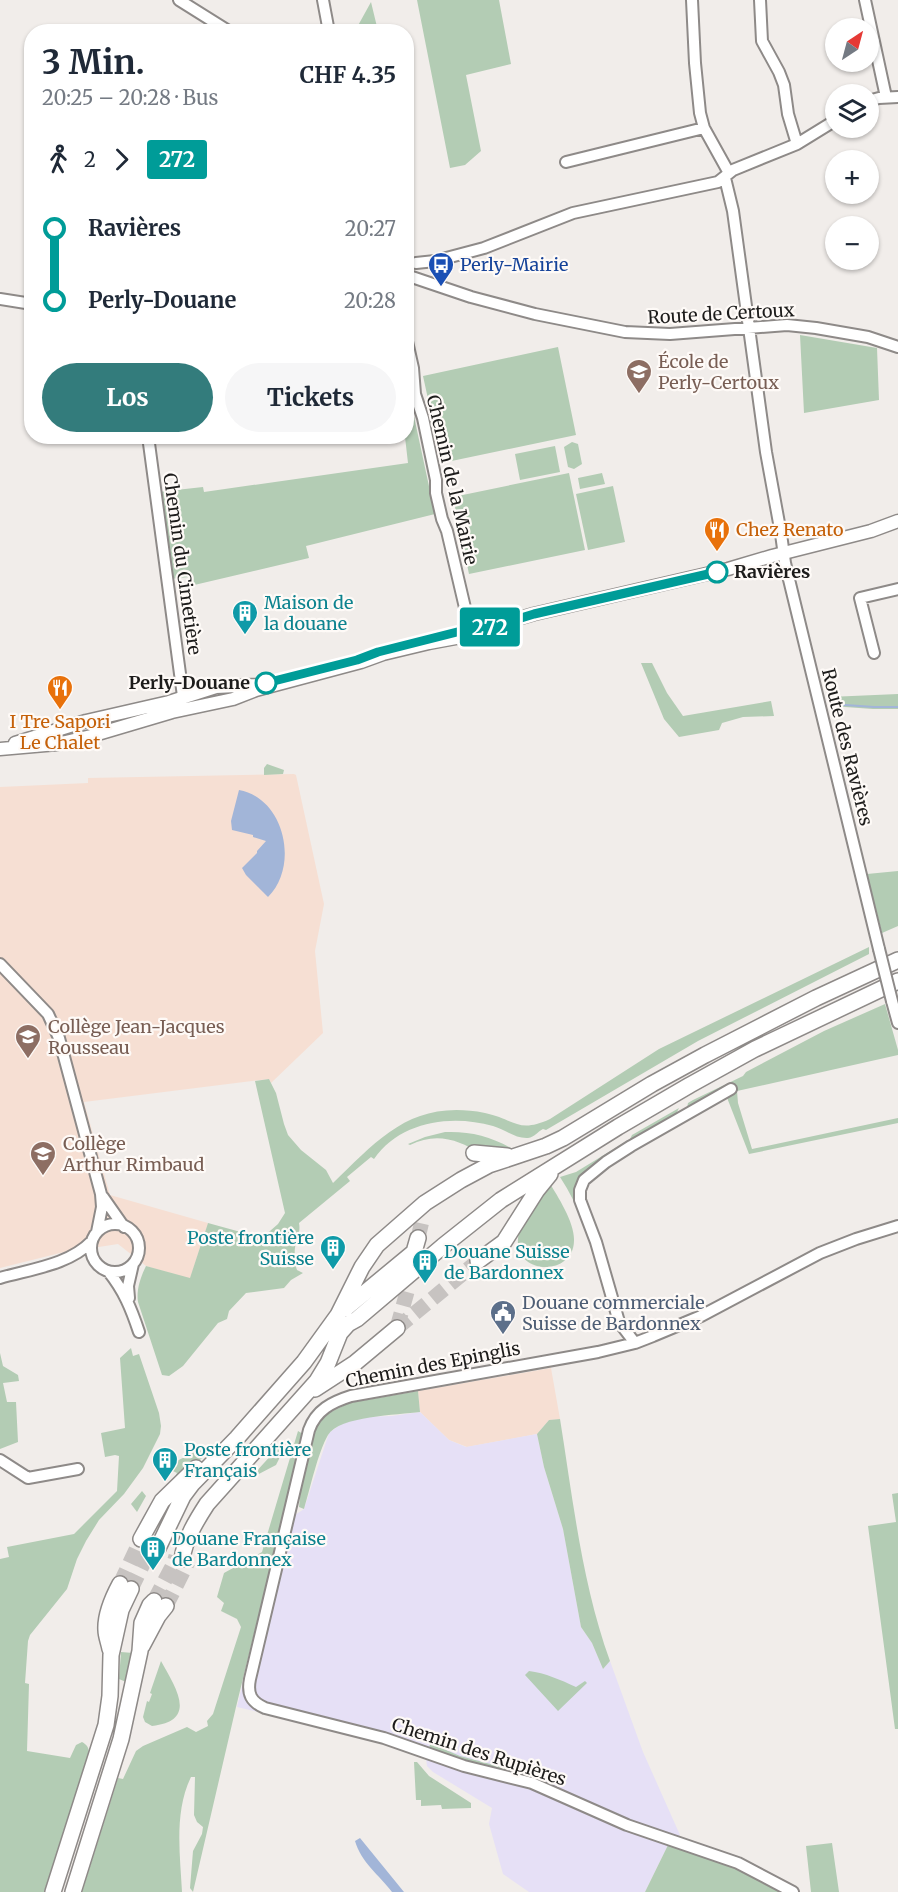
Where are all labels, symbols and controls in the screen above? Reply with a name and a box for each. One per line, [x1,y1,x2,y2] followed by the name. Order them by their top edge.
[825,18,879,72] north arrow
[825,18,879,270] map controls
[42,42,145,83] text: 3 Min.
[300,61,396,89] text: CHF 4.35
[825,84,879,138] button: layers
[42,85,218,110] text: 20:25 – 20:28 · Bus
[42,143,75,176] icon: walk
[105,143,138,176] icon: forward
[159,146,195,173] text: 272
[84,147,96,172] text: 2
[825,150,879,204] button: +
[88,214,181,242] text: Ravières
[345,216,396,241] text: 20:27
[825,216,879,270] button: −
[426,250,456,288] bus stop icon: Perly-Mairie
[460,253,568,276] place label: Perly-Mairie
[88,286,236,314] text: Perly-Douane
[344,288,396,313] text: 20:28
[647,298,795,329] street label: Route de Certoux
[658,350,779,394] place label: École de Perly-Certoux
[624,357,654,395] school or university icon: École de Perly-Certoux
[42,363,213,432] button: Los
[225,363,396,432] button: Tickets
[422,393,483,567] street label: Chemin de la Mairie
[158,472,207,656] street label: Chemin du Cimetière
[702,515,732,553] restaurant icon: Chez Renato
[736,518,843,541] place label: Chez Renato
[734,560,810,583] place label: Ravières
[706,561,728,583] marker: Ravières
[264,591,353,635] place label: Maison de la douane
[230,598,260,636] building icon: Maison de la douane
[456,608,524,646] line badge: 272
[472,614,508,641] text: 272
[817,666,878,828] street label: Route des Ravières
[129,671,250,694] place label: Perly-Douane
[255,672,277,694] marker: Perly-Douane
[45,673,75,711] restaurant icon: I Tre Sapori Le Chalet
[9,710,111,754] place label: I Tre Sapori Le Chalet
[48,1015,225,1059] place label: Collège Jean-Jacques Rousseau
[13,1022,43,1060] school or university icon: Collège Jean-Jacques Rousseau
[62,1132,204,1176] place label: Collège Arthur Rimbaud
[28,1139,58,1177] school or university icon: Collège Arthur Rimbaud
[187,1226,314,1270] place label: Poste frontière Suisse
[318,1233,348,1271] building icon: Poste frontière Suisse
[444,1240,570,1284] place label: Douane Suisse de Bardonnex
[410,1247,440,1285] building icon: Douane Suisse de Bardonnex
[522,1291,705,1335] place label: Douane commerciale Suisse de Bardonnex
[488,1298,518,1336] public building icon: Douane commerciale Suisse de Bardonnex
[344,1336,522,1393] street label: Chemin des Epinglis
[184,1438,311,1482] place label: Poste frontière Français
[150,1445,180,1483] building icon: Poste frontière Français
[172,1527,326,1571] place label: Douane Française de Bardonnex
[138,1534,168,1572] building icon: Douane Française de Bardonnex
[389,1712,569,1791] street label: Chemin des Rupières

